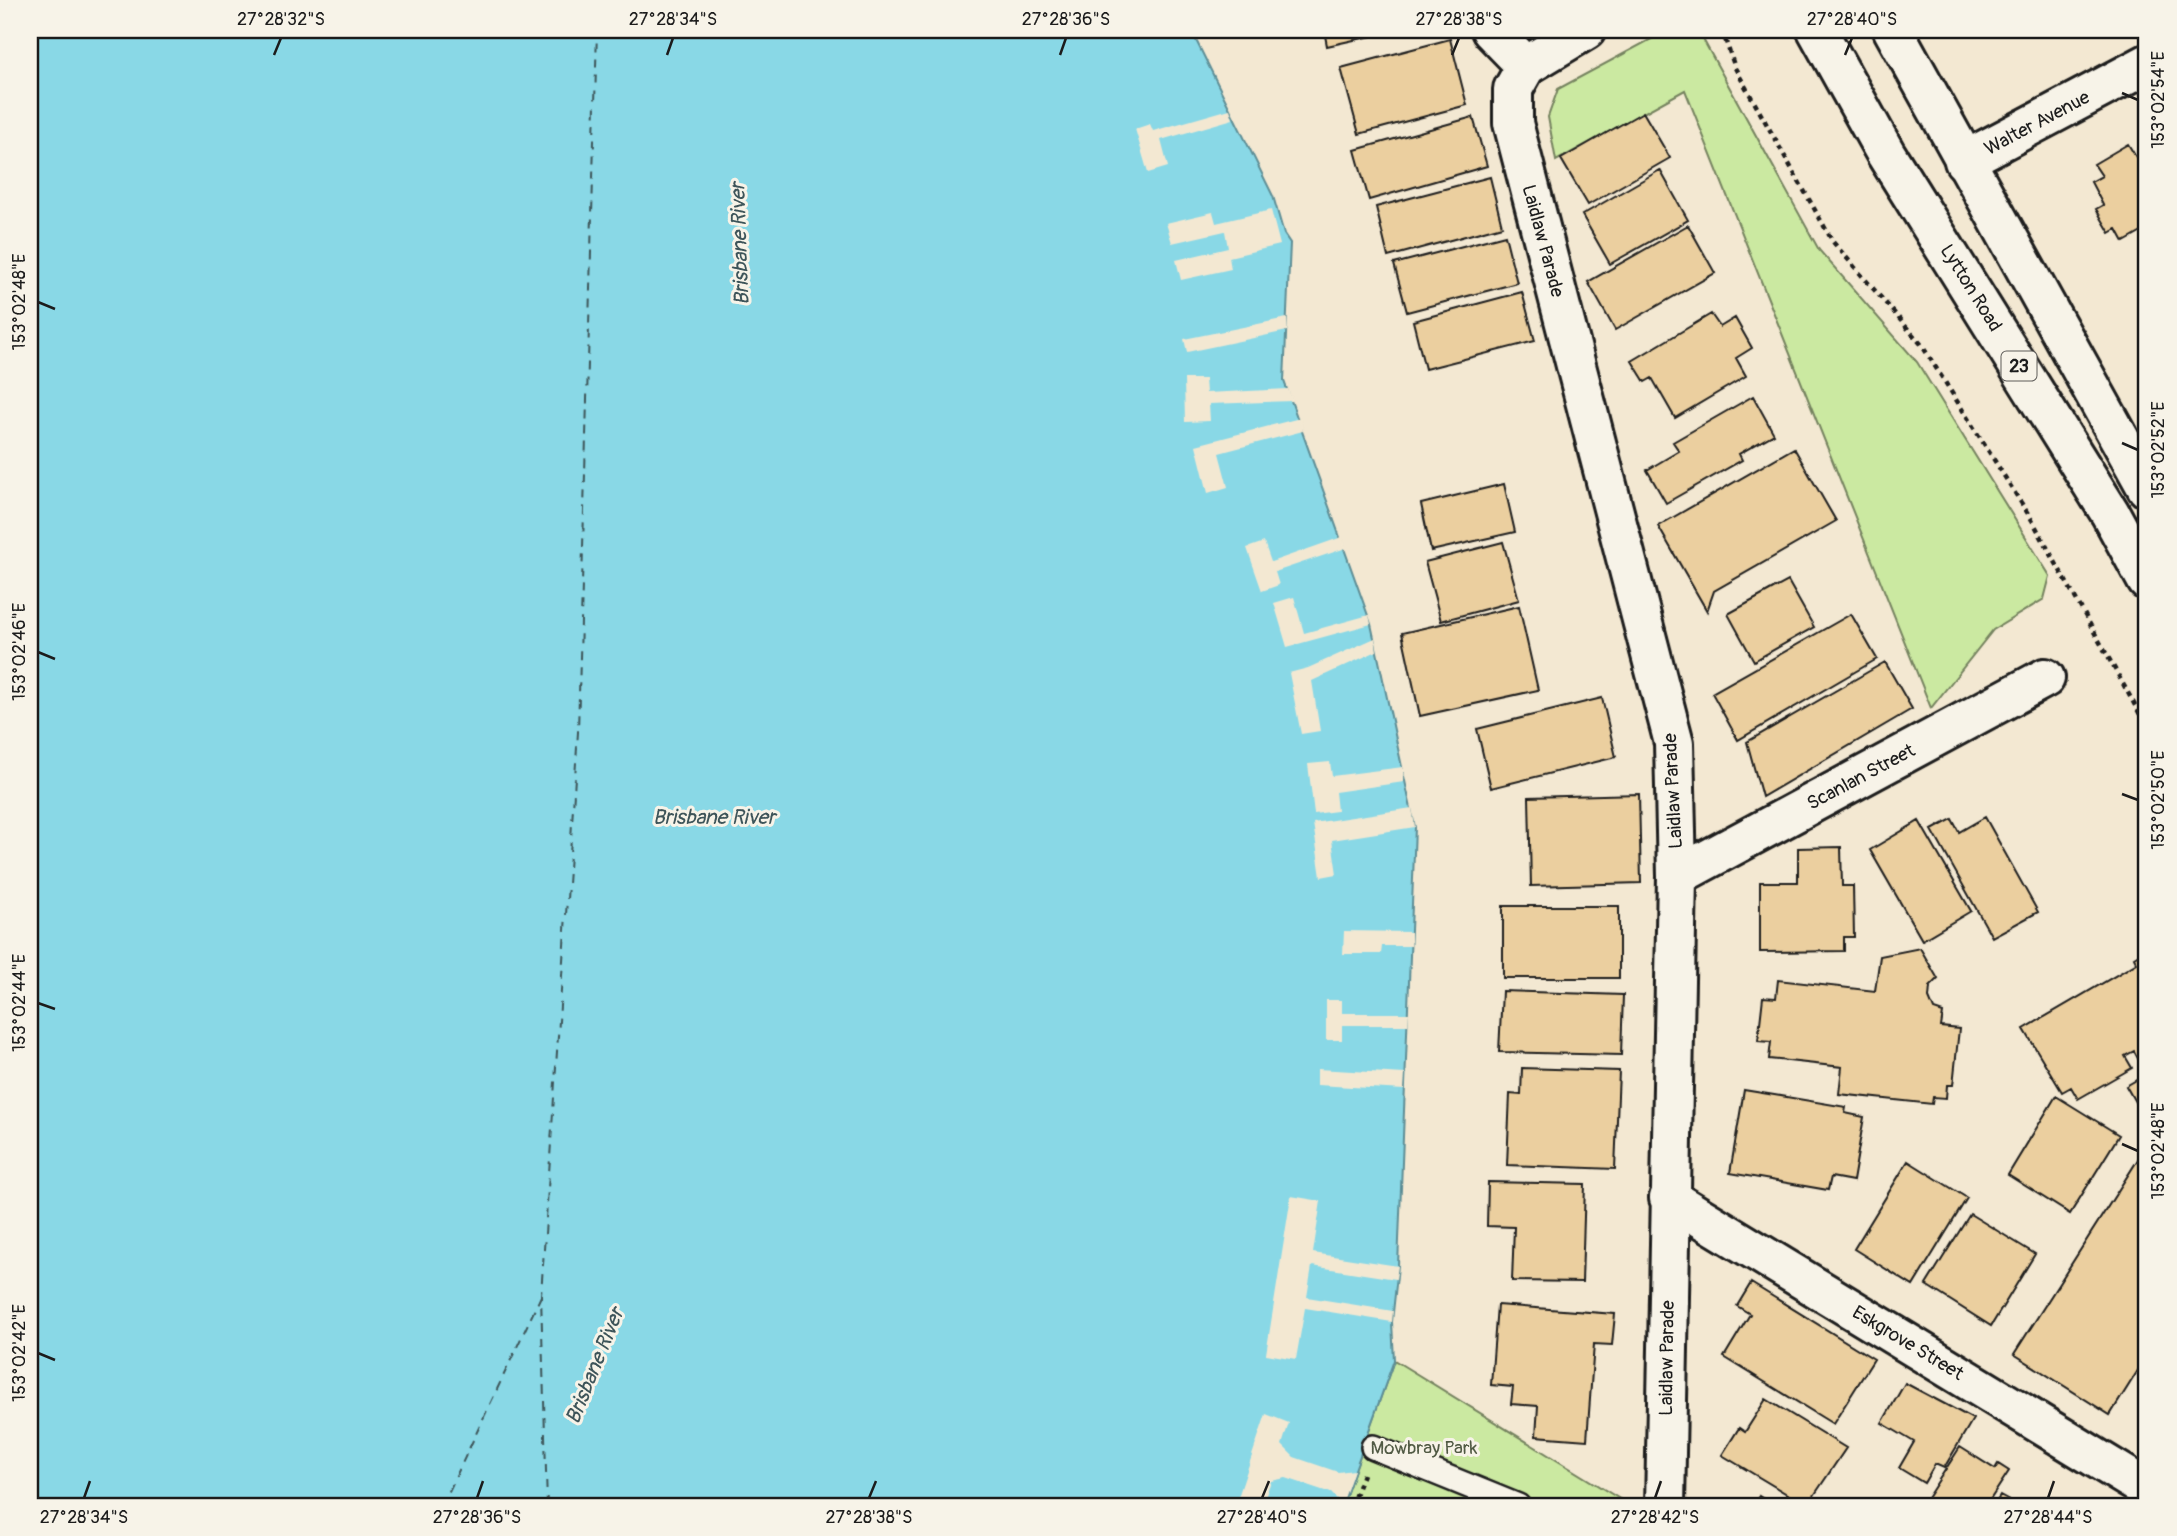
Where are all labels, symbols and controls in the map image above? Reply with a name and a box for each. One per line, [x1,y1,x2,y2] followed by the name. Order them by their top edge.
[237,8,325,31] text: 27°28'32"S
[629,8,717,31] text: 27°28'34"S
[1022,8,1110,31] text: 27°28'36"S
[1415,8,1503,31] text: 27°28'38"S
[1807,8,1897,31] text: 27°28'40"S
[2147,51,2170,149] text: 153°02'54"E
[1980,85,2094,161] street label: Walter Avenue
[724,180,756,306] water label: Brisbane River
[1516,182,1570,301] street label: Laidlaw Parade
[1935,240,2007,336] street label: Lytton Road
[8,254,31,350] text: 153°02'48"E
[2002,352,2036,380] road number: 23
[2147,401,2170,499] text: 153°02'52"E
[8,603,31,701] text: 153°02'46"E
[1658,732,1688,849] street label: Laidlaw Parade
[1803,738,1919,816] street label: Scanlan Street
[2147,750,2170,850] text: 153°02'50"E
[653,804,778,831] water label: Brisbane River
[8,954,31,1052] text: 153°02'44"E
[2147,1103,2170,1199] text: 153°02'48"E
[1654,1299,1680,1416] street label: Laidlaw Parade
[1848,1300,1968,1386] street label: Eskgrove Street
[560,1302,631,1428] water label: Brisbane River
[8,1304,31,1402] text: 153°02'42"E
[1371,1436,1478,1460] park label: Mowbray Park
[40,1506,128,1529] text: 27°28'34"S
[433,1506,521,1529] text: 27°28'36"S
[825,1506,913,1529] text: 27°28'38"S
[1217,1506,1307,1529] text: 27°28'40"S
[1611,1506,1699,1529] text: 27°28'42"S
[2004,1506,2092,1529] text: 27°28'44"S

